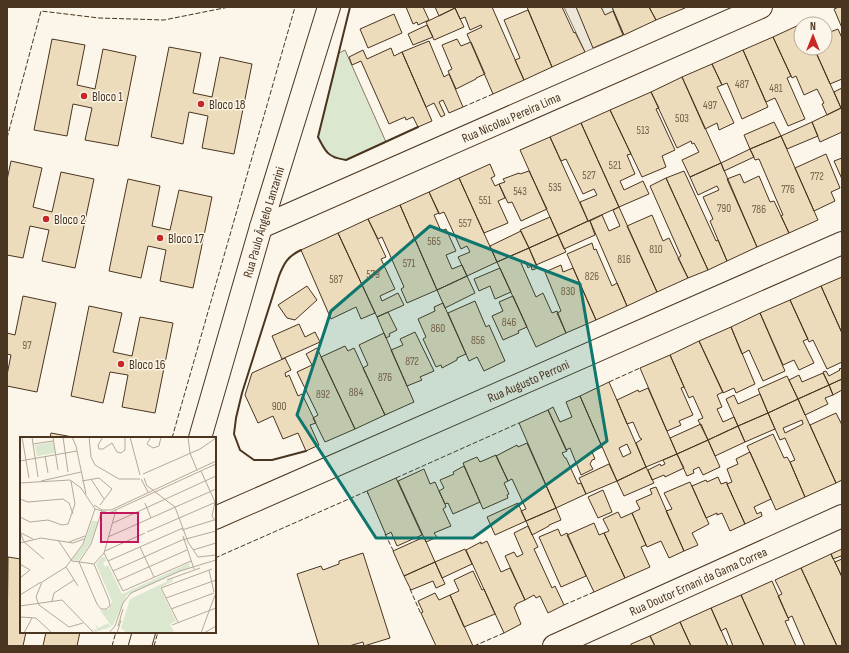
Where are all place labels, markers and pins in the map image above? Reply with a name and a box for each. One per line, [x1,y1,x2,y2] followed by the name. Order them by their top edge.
[92,89,123,105] place label: Bloco 1
[79,91,89,101] marker: Bloco 1
[209,97,246,113] place label: Bloco 18
[196,99,206,109] marker: Bloco 18
[54,212,86,228] place label: Bloco 2
[41,214,51,224] marker: Bloco 2
[168,231,205,247] place label: Bloco 17
[155,233,165,243] marker: Bloco 17
[129,357,166,373] place label: Bloco 16
[116,359,126,369] marker: Bloco 16

